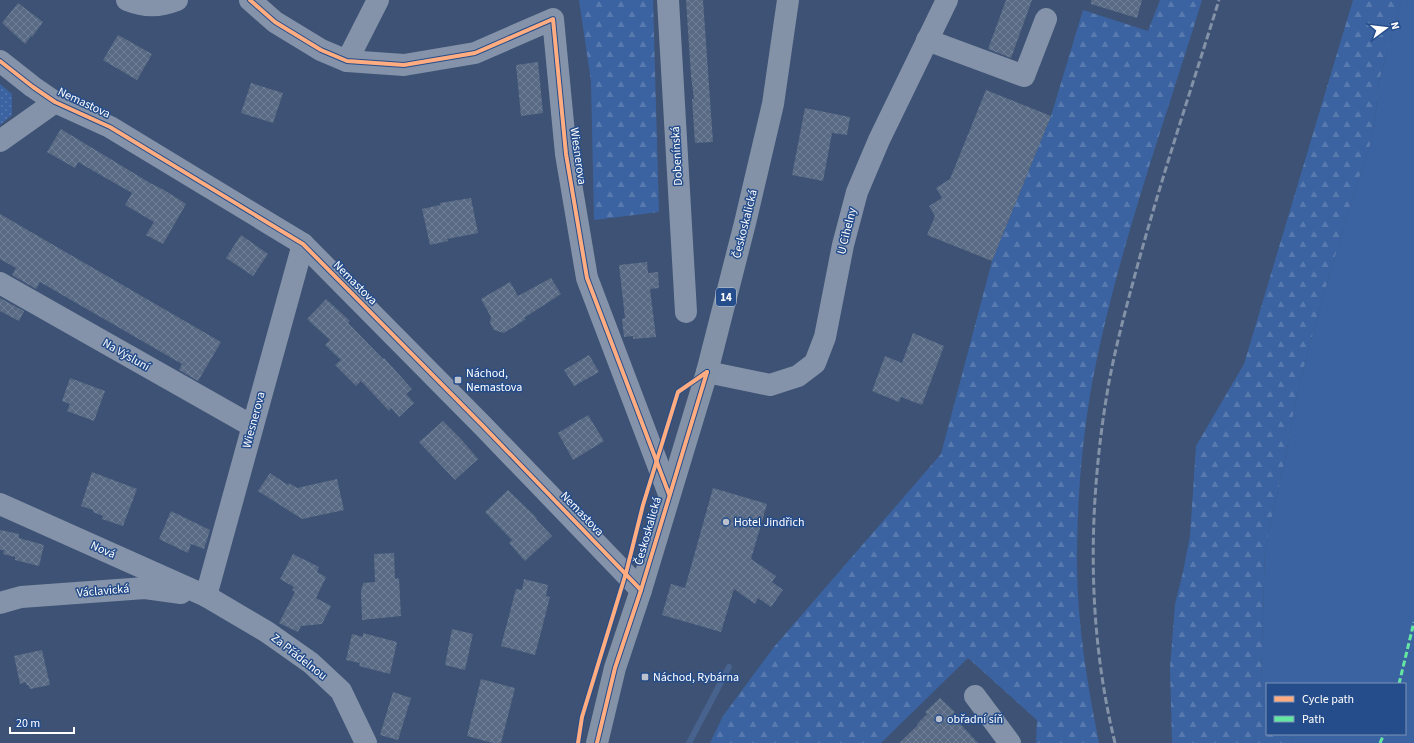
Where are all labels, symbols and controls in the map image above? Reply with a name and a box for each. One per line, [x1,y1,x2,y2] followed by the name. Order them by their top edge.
[1366,8,1406,48] north arrow
[1387,20,1403,31] text: N
[55,83,113,123] street label: Nemastova
[566,126,590,186] street label: Wiesnerova
[667,126,687,186] street label: Dobenínská
[728,188,762,260] street label: Českoskalická
[833,205,861,256] street label: U Cihelny
[329,257,381,309] street label: Nemastova
[716,288,736,306] road number: 14
[99,335,154,376] street label: Na Výsluní
[466,365,522,396] place label: Náchod, Nemastova
[453,375,463,385] marker: Náchod, Nemastova
[238,390,270,450] street label: Wiesnerova
[556,488,608,540] street label: Nemastova
[630,495,666,567] street label: Českoskalická
[734,514,804,531] place label: Hotel Jindřich
[721,517,731,527] marker: Hotel Jindřich
[88,537,118,563] street label: Nová
[76,580,130,602] street label: Václavická
[267,630,331,684] street label: Za Přádelnou
[653,669,739,686] place label: Náchod, Rybárna
[640,672,650,682] marker: Náchod, Rybárna
[1266,683,1406,735] legend
[1302,691,1354,708] text: Cycle path
[10,709,74,735] scale bar
[947,711,1003,728] place label: obřadní síň
[1302,711,1325,728] text: Path
[934,714,944,724] marker: obřadní síň
[16,715,40,732] text: 20 m

